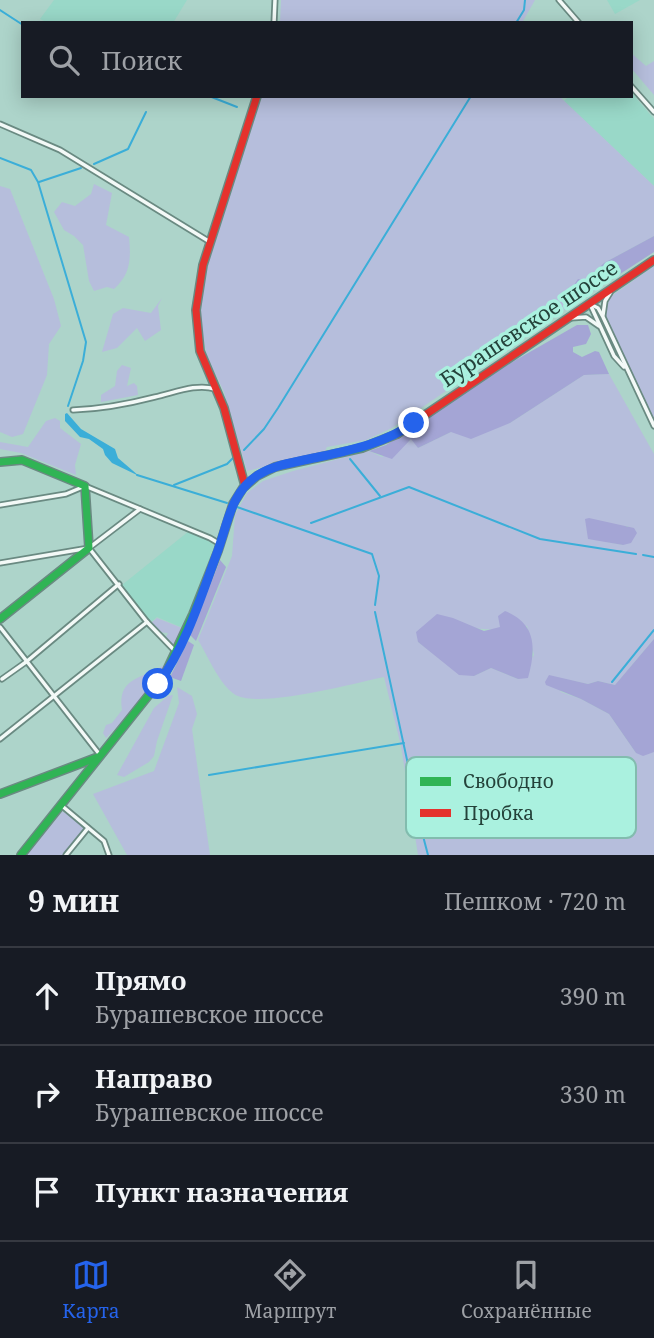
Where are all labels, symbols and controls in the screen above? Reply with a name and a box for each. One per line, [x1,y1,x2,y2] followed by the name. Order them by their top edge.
[21,21,633,98] search box
[45,41,83,79] icon: search
[101,42,182,78] text: Поиск
[434,253,623,393] street label: Бурашевское шоссе
[398,407,429,438] route end
[142,668,173,699] route start
[406,757,636,838] legend
[463,768,554,794] text: Свободно
[463,800,534,826] text: Пробка
[28,880,119,921] text: 9 мин
[444,885,626,917] text: Пешком · 720 m
[95,962,186,998] text: Прямо
[28,977,66,1015] icon: ahead
[560,980,626,1012] text: 390 m
[95,998,323,1030] text: Бурашевское шоссе
[95,1060,213,1096] text: Направо
[28,1075,66,1113] icon: right
[560,1078,626,1110] text: 330 m
[95,1096,323,1128] text: Бурашевское шоссе
[28,1173,66,1211] icon: arrive
[95,1174,348,1210] text: Пункт назначения
[62,1256,120,1324] tab: Карта
[244,1256,336,1324] tab: Маршрут
[461,1256,592,1324] tab: Сохранённые

